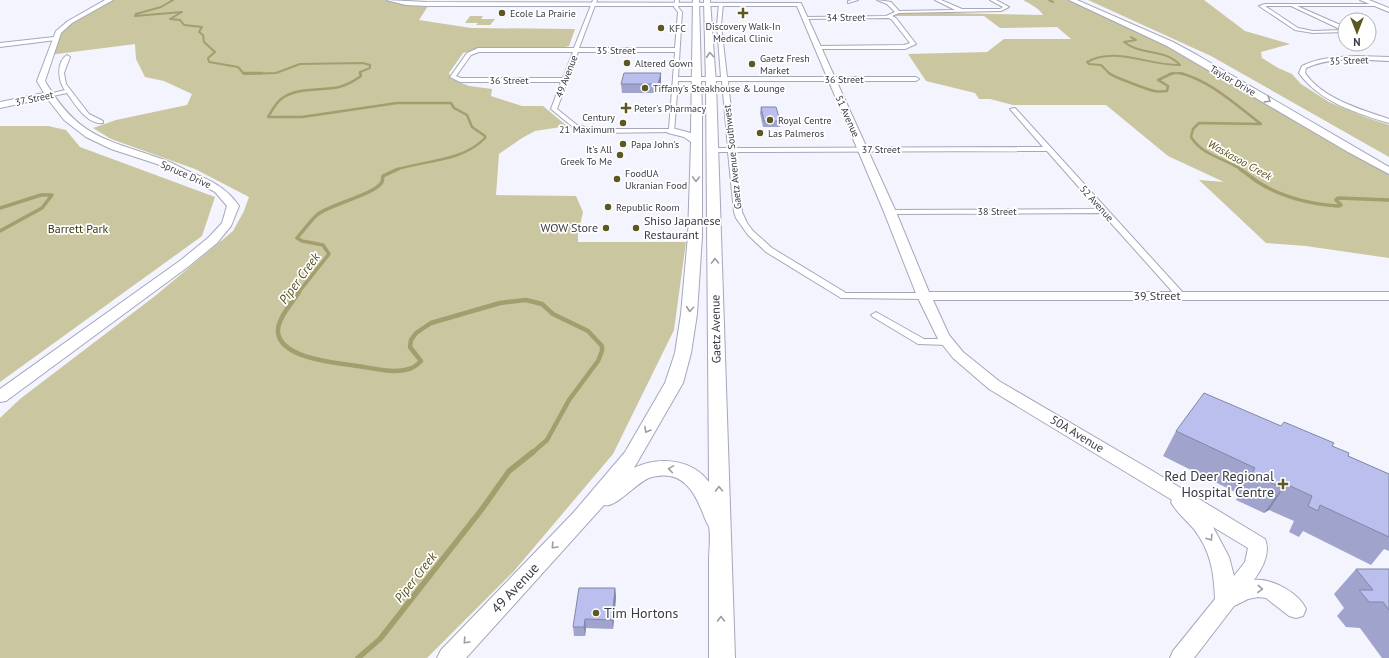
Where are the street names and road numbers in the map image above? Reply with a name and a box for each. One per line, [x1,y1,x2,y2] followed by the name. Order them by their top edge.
[826,11,866,24] street label: 34 Street
[596,44,636,57] street label: 35 Street
[552,53,581,99] street label: 49 Avenue
[1329,53,1369,68] street label: 35 Street
[1207,62,1258,99] street label: Taylor Drive
[824,73,864,86] street label: 36 Street
[489,74,529,87] street label: 36 Street
[14,88,55,109] street label: 37 Street
[833,93,863,139] street label: 51 Avenue
[720,104,744,210] street label: Gaetz Avenue Southwest
[862,143,901,156] street label: 37 Street
[159,158,213,191] street label: Spruce Drive
[1077,182,1116,224] street label: 52 Avenue
[977,205,1017,218] street label: 38 Street
[1134,288,1180,303] street label: 39 Street
[707,295,724,364] street label: Gaetz Avenue
[1048,412,1107,455] street label: 50A Avenue
[487,559,543,617] street label: 49 Avenue

